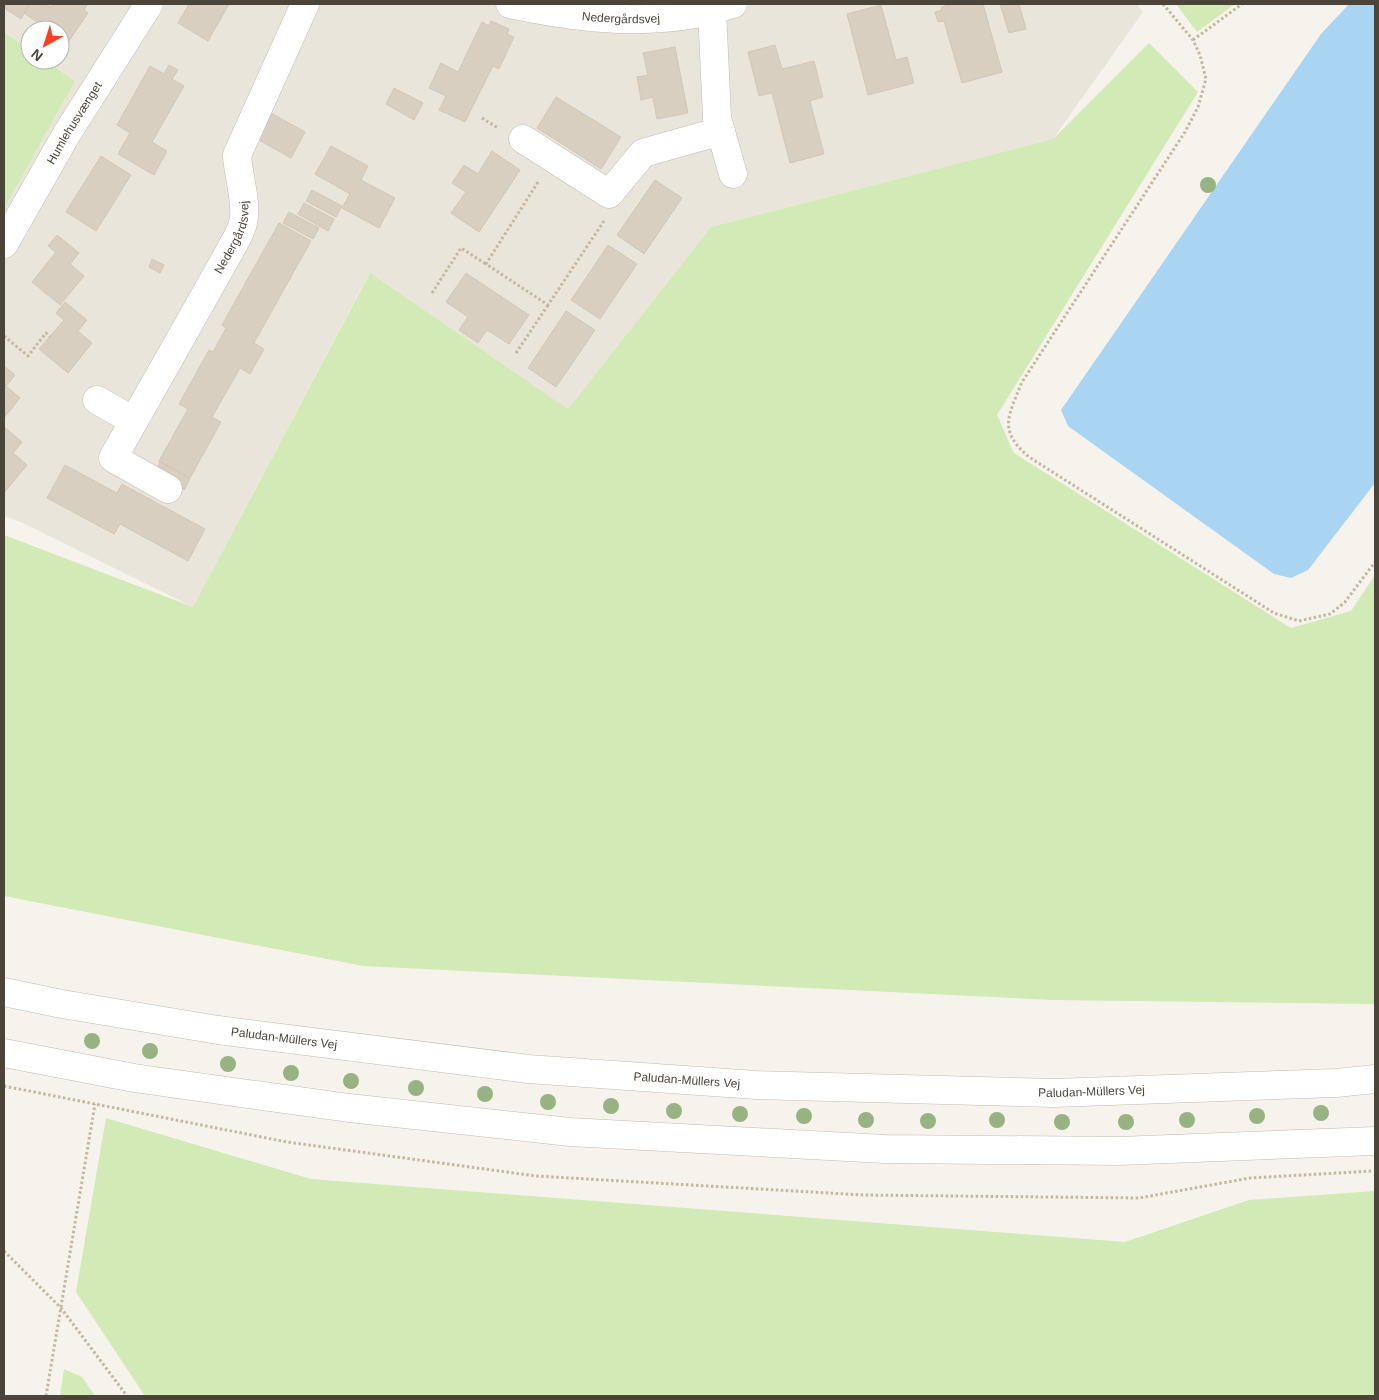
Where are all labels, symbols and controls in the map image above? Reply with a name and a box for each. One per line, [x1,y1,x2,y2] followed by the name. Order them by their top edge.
[581,9,660,26] street label: Nedergårdsvej
[20,20,70,70] north arrow
[28,46,46,65] text: N
[44,79,105,167] street label: Humlehusvænget
[212,200,251,276] street label: Nedergårdsvej
[230,1025,338,1052] street label: Paludan-Müllers Vej
[633,1069,741,1091] street label: Paludan-Müllers Vej
[1038,1083,1145,1100] street label: Paludan-Müllers Vej

